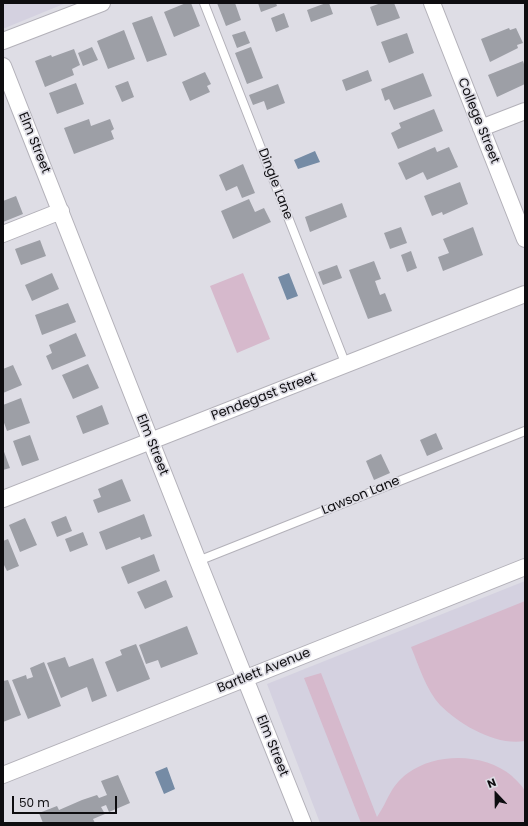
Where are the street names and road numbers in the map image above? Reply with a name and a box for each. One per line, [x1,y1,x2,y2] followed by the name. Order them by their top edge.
[454,76,502,166] street label: College Street
[15,110,53,176] street label: Elm Street
[254,146,296,222] street label: Dingle Lane
[209,370,319,424] street label: Pendegast Street
[133,412,171,478] street label: Elm Street
[320,473,402,519] street label: Lawson Lane
[215,645,313,697] street label: Bartlett Avenue
[253,713,291,779] street label: Elm Street

